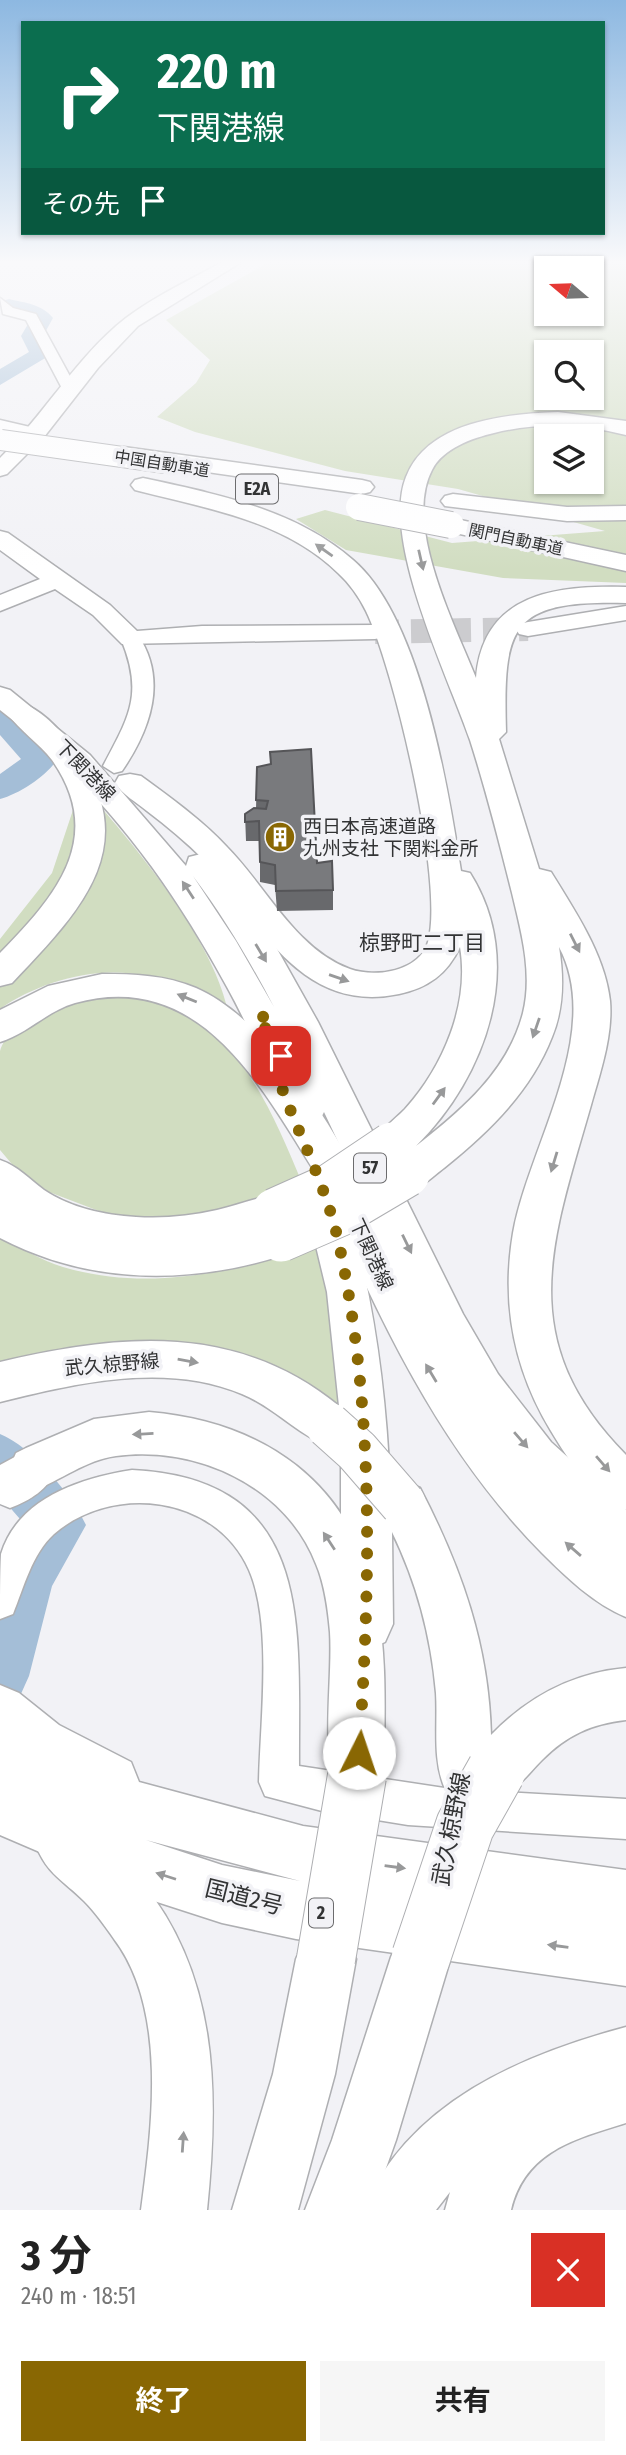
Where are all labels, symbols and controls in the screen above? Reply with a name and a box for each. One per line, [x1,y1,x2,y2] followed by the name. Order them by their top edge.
[157,42,277,101] text: 220 m
[42,49,133,140] icon: right
[157,109,285,147] text: 下関港線
[134,182,172,220] icon: arrive
[42,189,120,220] text: その先
[534,256,604,326] north arrow
[534,256,604,494] map controls
[534,340,604,410] button: search
[534,424,604,494] button: layers
[113,447,211,480] street label: 中国自動車道
[236,475,278,504] road number: E2A
[467,520,565,559] street label: 関門自動車道
[315,543,333,557] one-way arrow
[416,549,427,571] one-way arrow
[51,735,120,806] street label: 下関港線
[303,815,478,860] place label: 西日本高速道路 九州支社 下関料金所
[263,820,297,854] building icon: 西日本高速道路 九州支社 下関料金所
[182,881,195,900] one-way arrow
[359,930,485,956] district label: 椋野町二丁目
[569,933,580,953] one-way arrow
[255,943,267,962] one-way arrow
[329,973,350,984] one-way arrow
[176,993,197,1004] one-way arrow
[530,1018,541,1039] one-way arrow
[251,1026,311,1086] pin
[262,1037,300,1075] icon: arrive
[432,1087,446,1105] one-way arrow
[548,1152,558,1173] one-way arrow
[354,1154,386,1182] road number: 57
[345,1215,398,1294] street label: 下関港線
[401,1234,413,1254] one-way arrow
[64,1349,160,1380] street label: 武久椋野線
[177,1356,199,1367] one-way arrow
[425,1363,437,1382] one-way arrow
[131,1428,153,1439] one-way arrow
[513,1431,529,1449] one-way arrow
[595,1455,610,1472] one-way arrow
[323,1531,336,1551] one-way arrow
[565,1542,582,1557] one-way arrow
[322,1716,396,1790] position arrow
[426,1770,476,1888] street label: 武久椋野線
[384,1861,406,1872] one-way arrow
[156,1870,177,1881] one-way arrow
[202,1874,286,1920] street label: 国道2号
[309,1898,333,1927] road number: 2
[547,1941,569,1952] one-way arrow
[177,2131,188,2153] one-way arrow
[21,2231,92,2281] text: 3 分
[531,2233,605,2307] button: close
[21,2282,136,2310] text: 240 m · 18:51
[21,2361,306,2441] button: 終了
[320,2361,605,2441] button: 共有

